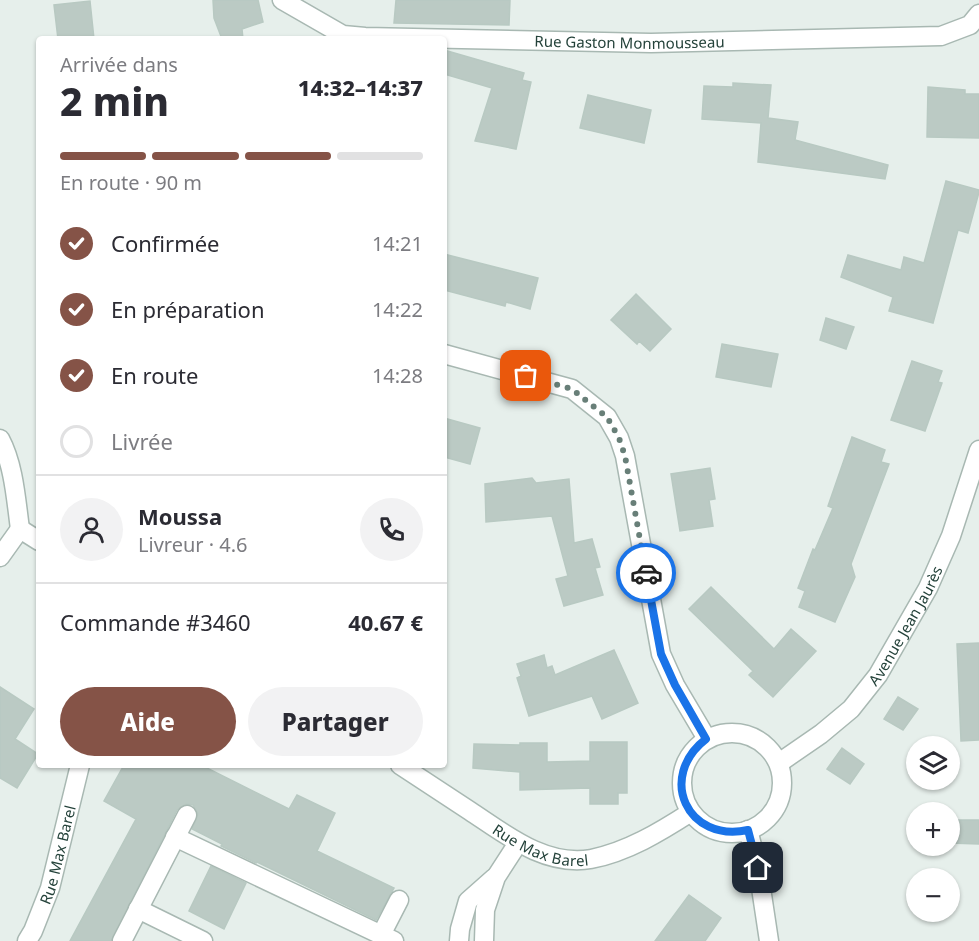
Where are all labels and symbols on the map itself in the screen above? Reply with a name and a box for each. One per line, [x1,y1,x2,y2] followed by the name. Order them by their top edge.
[534,31,725,53] street label: Rue Gaston Monmousseau
[500,350,551,401] pin
[616,543,676,603] courier
[864,563,947,690] street label: Avenue Jean Jaurès
[35,803,80,907] street label: Rue Max Barel
[489,819,589,870] street label: Rue Max Barel
[732,842,783,893] pin

